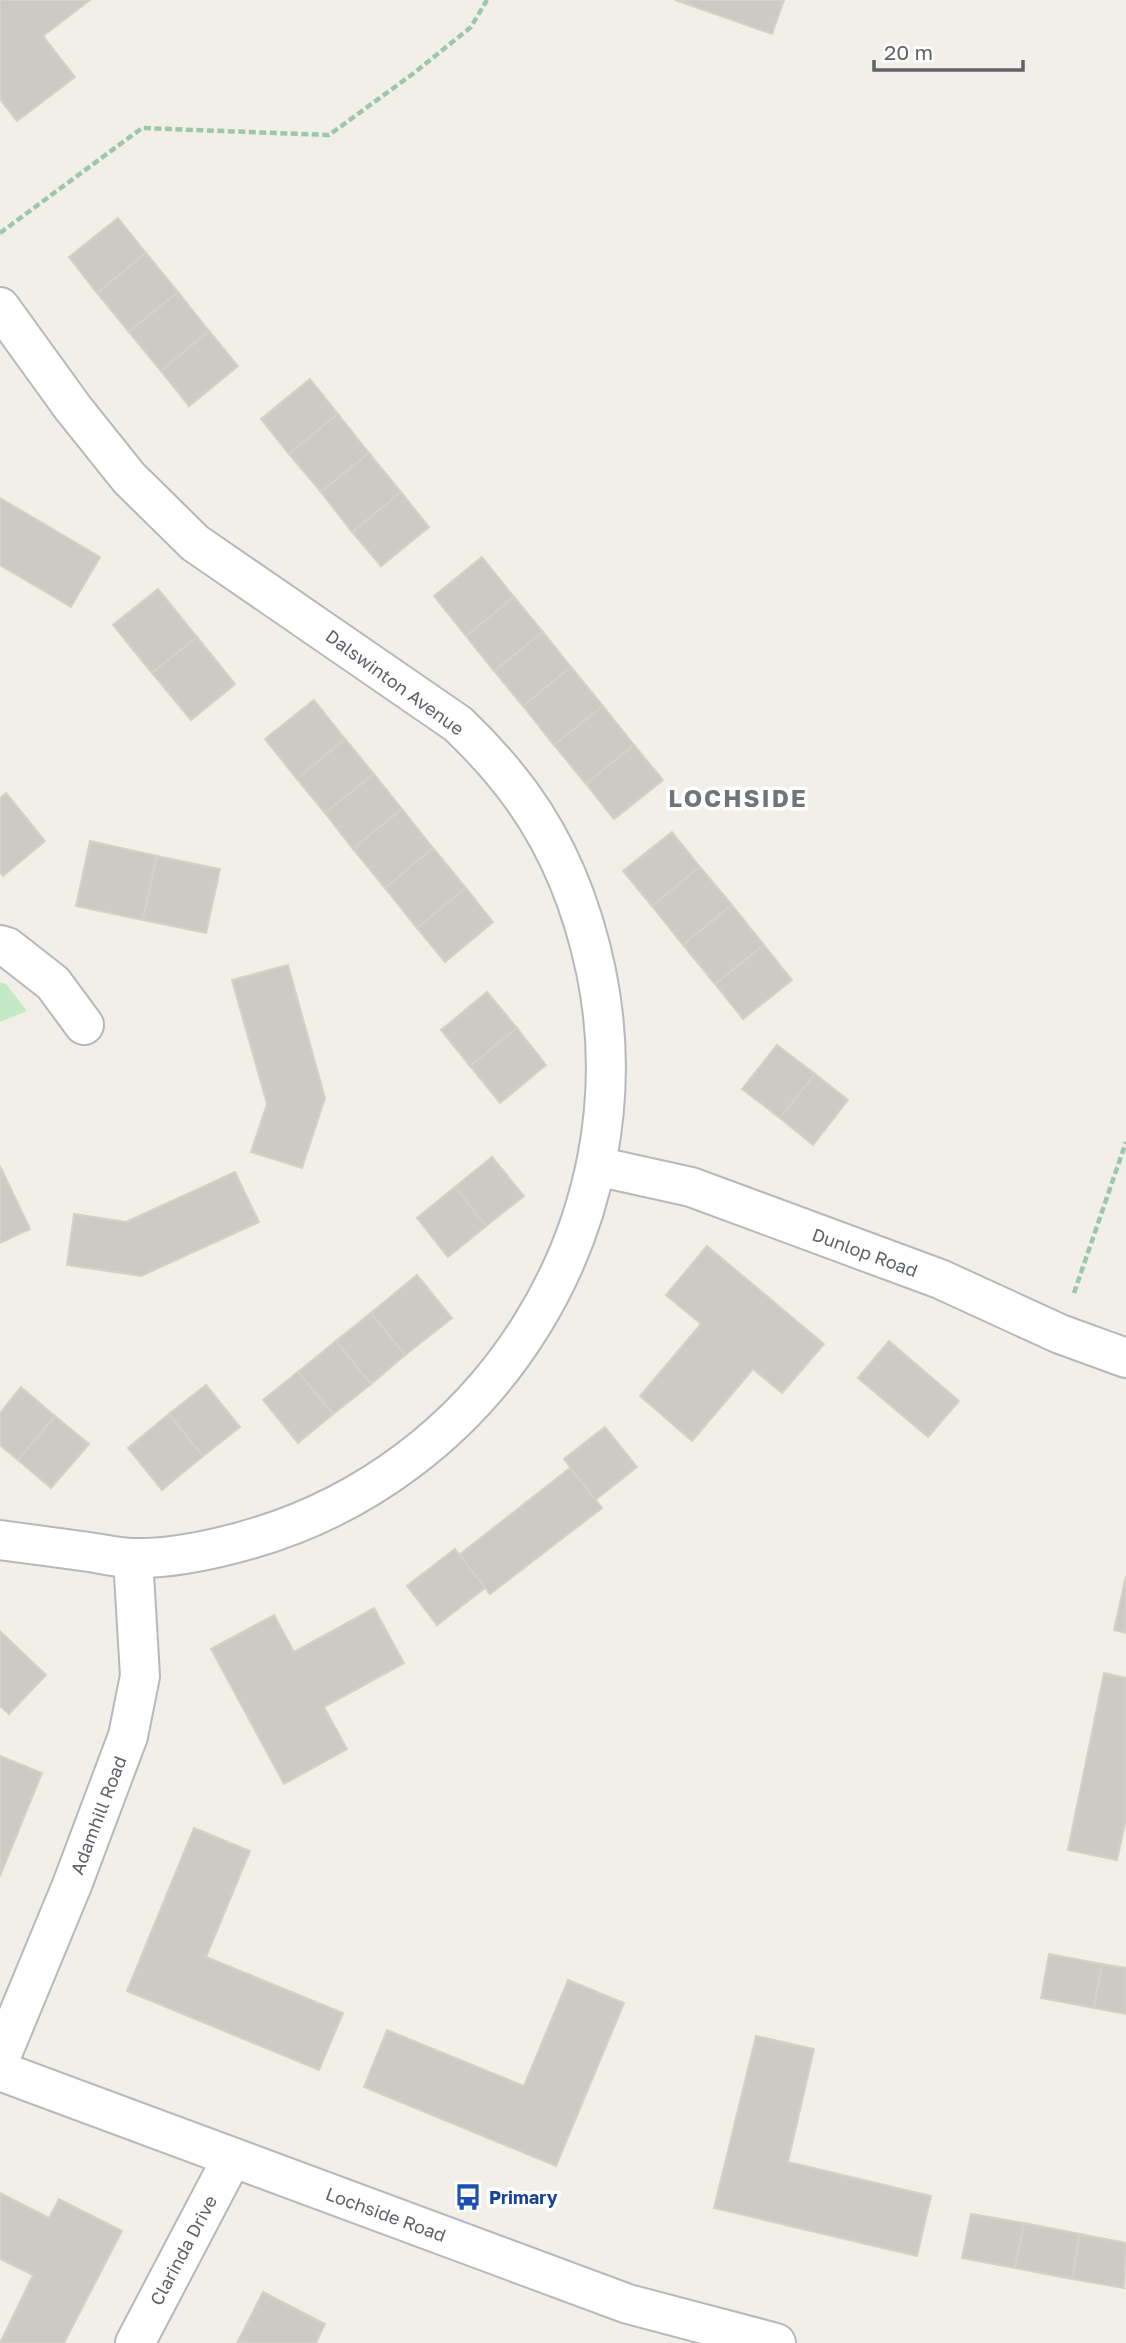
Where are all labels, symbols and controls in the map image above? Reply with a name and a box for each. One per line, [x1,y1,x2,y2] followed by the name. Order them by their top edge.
[874,28,1023,72] scale bar
[884,39,933,65] text: 20 m
[322,624,468,740] street label: Dalswinton Avenue
[668,783,808,812] district label: LOCHSIDE
[809,1223,921,1281] street label: Dunlop Road
[65,1753,131,1877] street label: Adamhill Road
[323,2182,449,2246] street label: Lochside Road
[453,2182,483,2212] bus stop icon: Primary
[489,2186,558,2208] place label: Primary
[145,2191,221,2309] street label: Clarinda Drive

